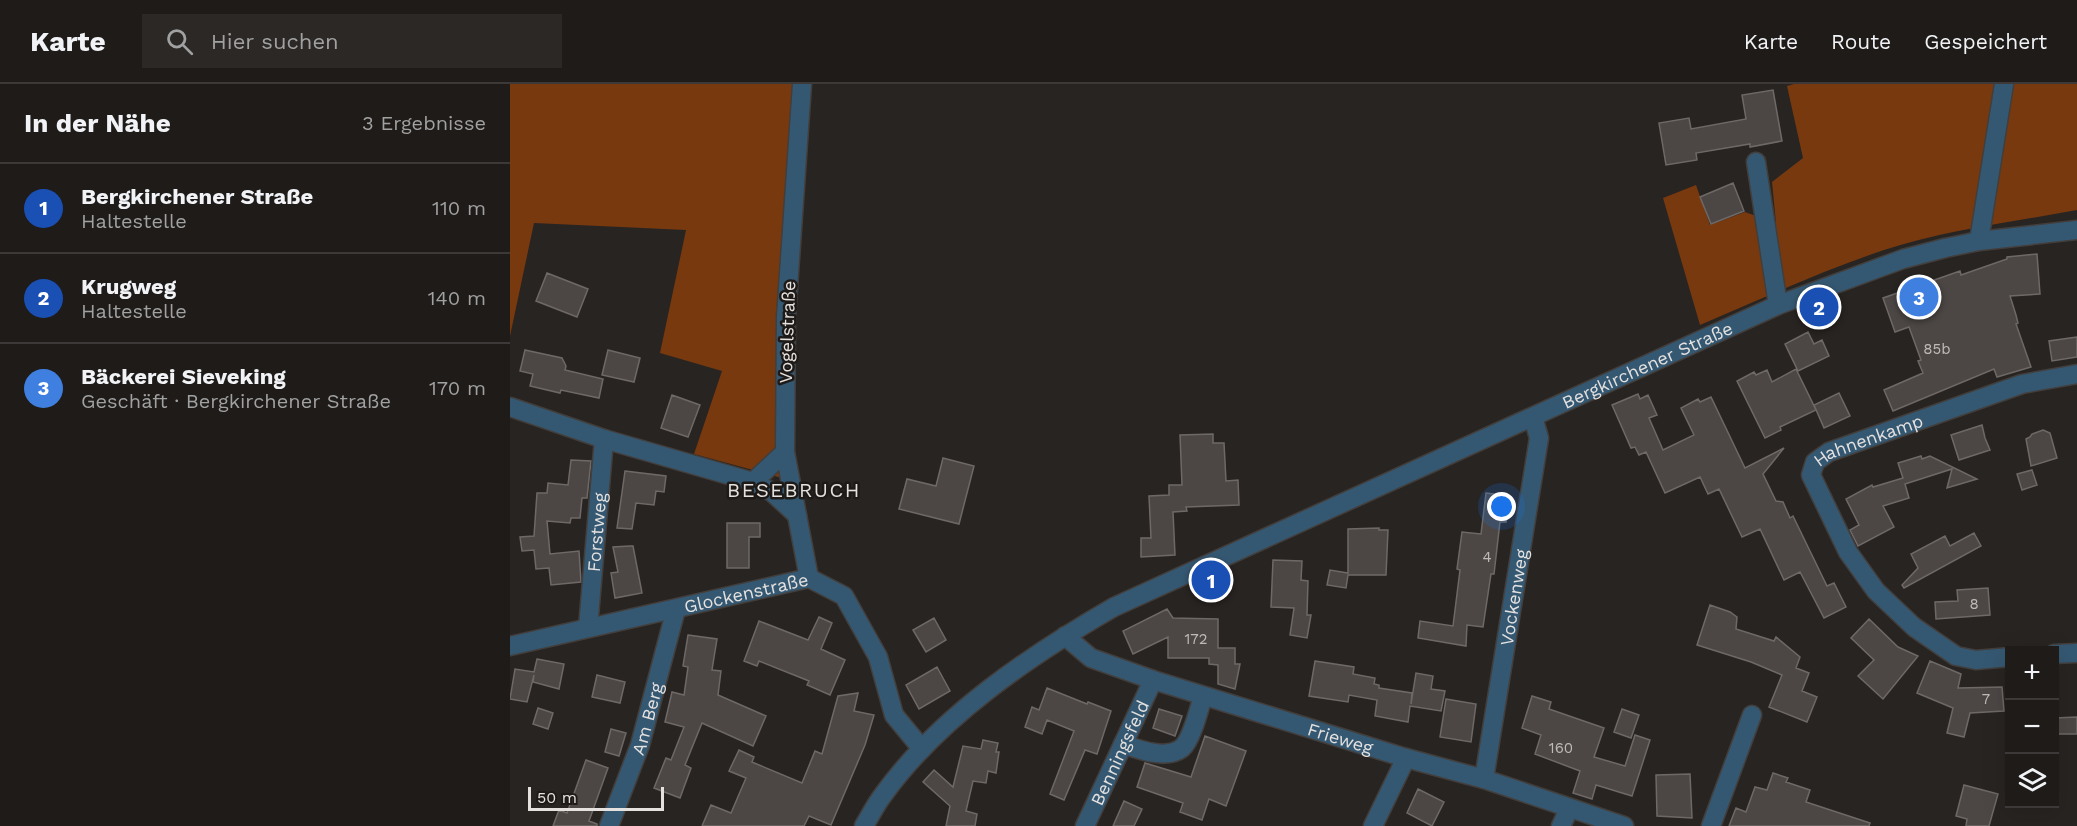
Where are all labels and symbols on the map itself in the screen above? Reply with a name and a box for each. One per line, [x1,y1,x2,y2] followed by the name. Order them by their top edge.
[1900,274,1938,320] pin: 3
[775,280,799,384] street label: Vogelstraße
[1800,284,1838,330] pin: 2
[1559,317,1736,412] street label: Bergkirchener Straße
[1923,340,1951,358] house number: 85b
[1809,409,1926,470] street label: Hahnenkamp
[727,478,861,502] district label: BESEBRUCH
[582,491,610,573] street label: Forstweg
[1487,492,1516,521] your location
[1495,547,1532,647] street label: Vockenweg
[1482,548,1492,566] house number: 4
[1192,558,1230,602] pin: 1
[682,568,810,617] street label: Glockenstraße
[1969,595,1979,613] house number: 8
[1184,630,1208,648] house number: 172
[627,680,667,758] street label: Am Berg
[1982,690,1990,708] house number: 7
[1086,697,1153,808] street label: Benningsfeld
[1305,718,1376,758] street label: Frieweg
[1549,739,1573,757] house number: 160
[528,784,664,812] scale bar

